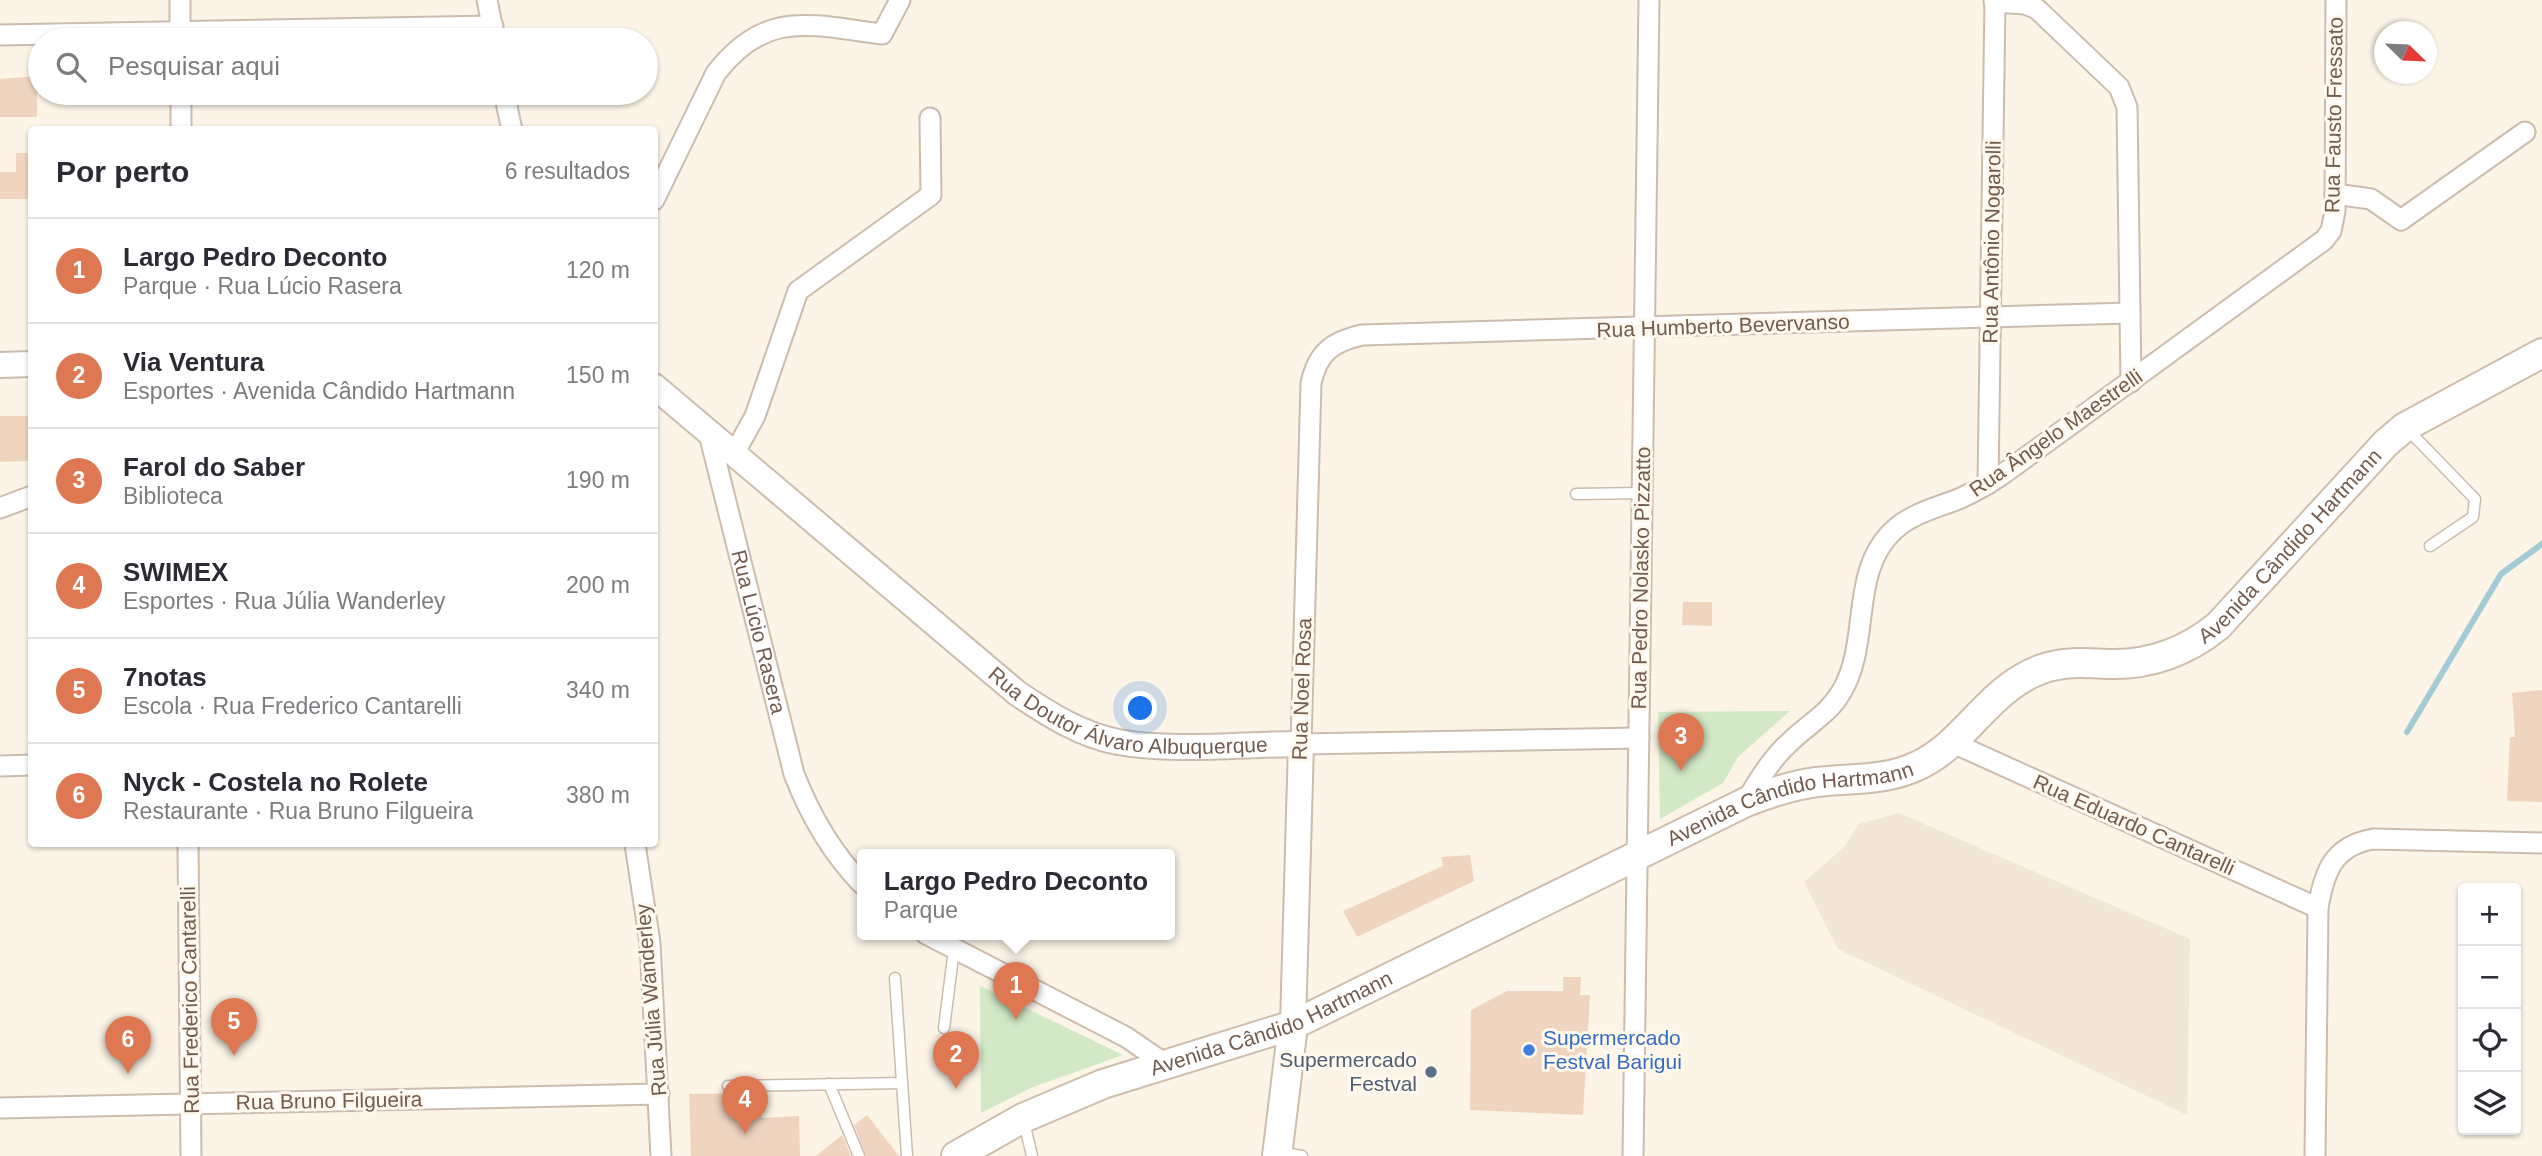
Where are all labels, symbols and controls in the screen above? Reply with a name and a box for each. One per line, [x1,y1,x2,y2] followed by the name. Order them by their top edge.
[2320,17,2347,213] street label: Rua Fausto Fressato
[2374,21,2437,84] north arrow
[28,28,658,105] search box
[52,48,90,86] icon: search
[108,51,280,81] text: Pesquisar aqui
[1978,140,2005,344] street label: Rua Antônio Nogarolli
[56,155,189,188] text: Por perto
[505,158,630,184] text: 6 resultados
[123,242,387,272] text: Largo Pedro Deconto
[73,257,85,283] text: 1
[566,257,630,283] text: 120 m
[123,273,402,299] text: Parque · Rua Lúcio Rasera
[1596,310,1850,341] street label: Rua Humberto Bevervanso
[123,347,264,377] text: Via Ventura
[73,362,85,388] text: 2
[566,362,630,388] text: 150 m
[1965,364,2146,501] street label: Rua Ângelo Maestrelli
[123,378,515,404] text: Esportes · Avenida Cândido Hartmann
[2194,444,2386,648] street label: Avenida Cândido Hartmann
[1627,446,1654,709] street label: Rua Pedro Nolasko Pizzatto
[123,452,305,482] text: Farol do Saber
[73,467,85,493] text: 3
[566,467,630,493] text: 190 m
[123,483,223,509] text: Biblioteca
[727,547,791,716] street label: Rua Lúcio Rasera
[123,557,228,587] text: SWIMEX
[73,572,85,598] text: 4
[566,572,630,598] text: 200 m
[123,588,446,614] text: Esportes · Rua Júlia Wanderley
[1288,617,1315,761] street label: Rua Noel Rosa
[123,662,207,692] text: 7notas
[984,662,1268,758] street label: Rua Doutor Álvaro Albuquerque
[73,677,85,703] text: 5
[566,677,630,703] text: 340 m
[1123,691,1157,725] your location
[123,693,462,719] text: Escola · Rua Frederico Cantarelli
[1658,713,1704,771] pin: 3
[1663,757,1916,850] street label: Avenida Cândido Hartmann
[123,767,428,797] text: Nyck - Costela no Rolete
[2030,770,2239,879] street label: Rua Eduardo Cantarelli
[73,782,85,808] text: 6
[566,782,630,808] text: 380 m
[123,798,473,824] text: Restaurante · Rua Bruno Filgueira
[857,849,1175,940] popup
[884,866,1148,896] text: Largo Pedro Deconto
[2458,883,2521,1135] map controls
[2458,883,2521,946] button: +
[176,886,203,1114] street label: Rua Frederico Cantarelli
[884,897,958,923] text: Parque
[631,902,670,1097] street label: Rua Júlia Wanderley
[2458,946,2521,1009] button: −
[993,962,1039,1020] pin: 1
[1147,966,1396,1080] street label: Avenida Cândido Hartmann
[211,998,257,1056] pin: 5
[2458,1009,2521,1072] button: locate
[105,1016,151,1074] pin: 6
[1543,1026,1682,1073] place label: Supermercado Festval Barigui
[933,1031,979,1089] pin: 2
[1521,1042,1537,1058] marker: Supermercado Festval Barigui
[1279,1048,1417,1095] place label: Supermercado Festval
[1423,1064,1439,1080] marker: Supermercado Festval
[2458,1072,2521,1135] button: layers
[722,1076,768,1134] pin: 4
[235,1087,423,1114] street label: Rua Bruno Filgueira

